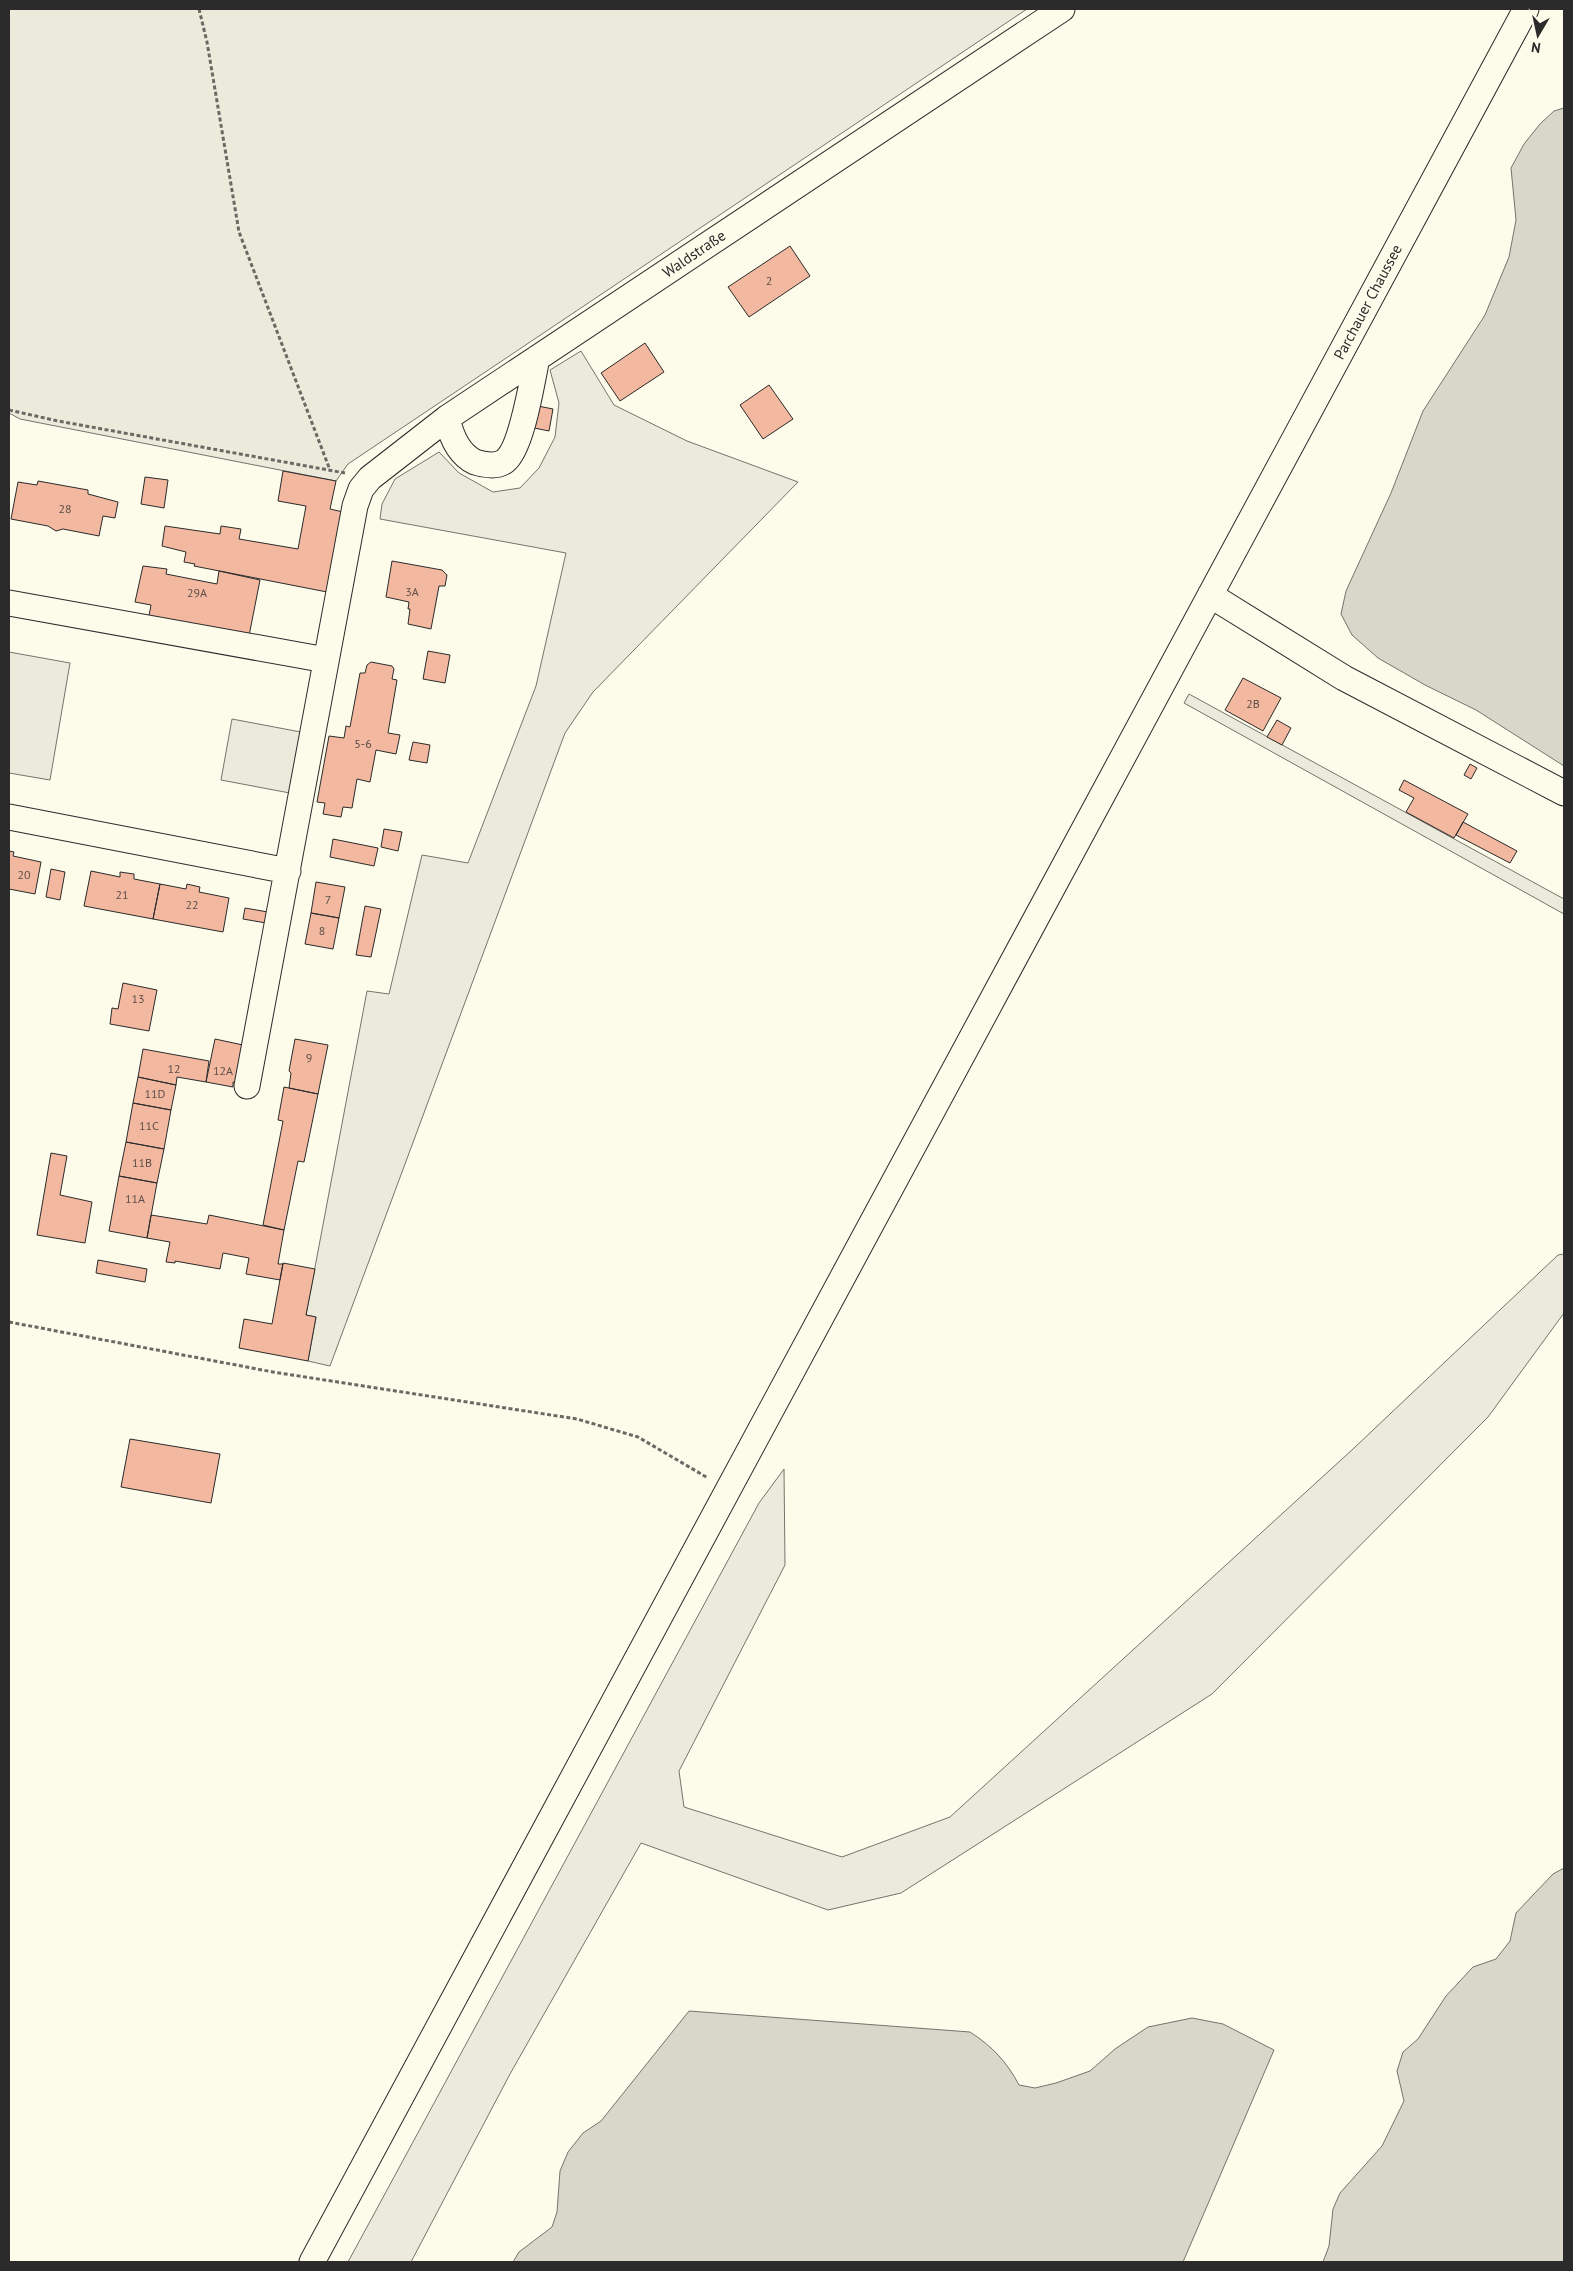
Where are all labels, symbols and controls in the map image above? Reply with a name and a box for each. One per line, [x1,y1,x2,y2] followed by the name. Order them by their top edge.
[1513,10,1563,60] north arrow
[1530,38,1542,57] text: N
[659,226,729,282] street label: Waldstraße
[1329,241,1406,363] street label: Parchauer Chaussee
[766,273,772,288] house number: 2
[58,501,72,516] house number: 28
[405,584,419,599] house number: 3A
[187,585,207,600] house number: 29A
[1246,696,1260,711] house number: 2B
[354,736,372,751] house number: 5-6
[17,867,31,882] house number: 20
[115,887,129,902] house number: 21
[325,892,331,907] house number: 7
[185,897,199,912] house number: 22
[319,923,325,938] house number: 8
[131,991,145,1006] house number: 13
[306,1050,312,1065] house number: 9
[167,1061,181,1076] house number: 12
[213,1063,233,1078] house number: 12A
[145,1086,166,1101] house number: 11D
[139,1118,159,1133] house number: 11C
[132,1155,152,1170] house number: 11B
[125,1191,145,1206] house number: 11A

